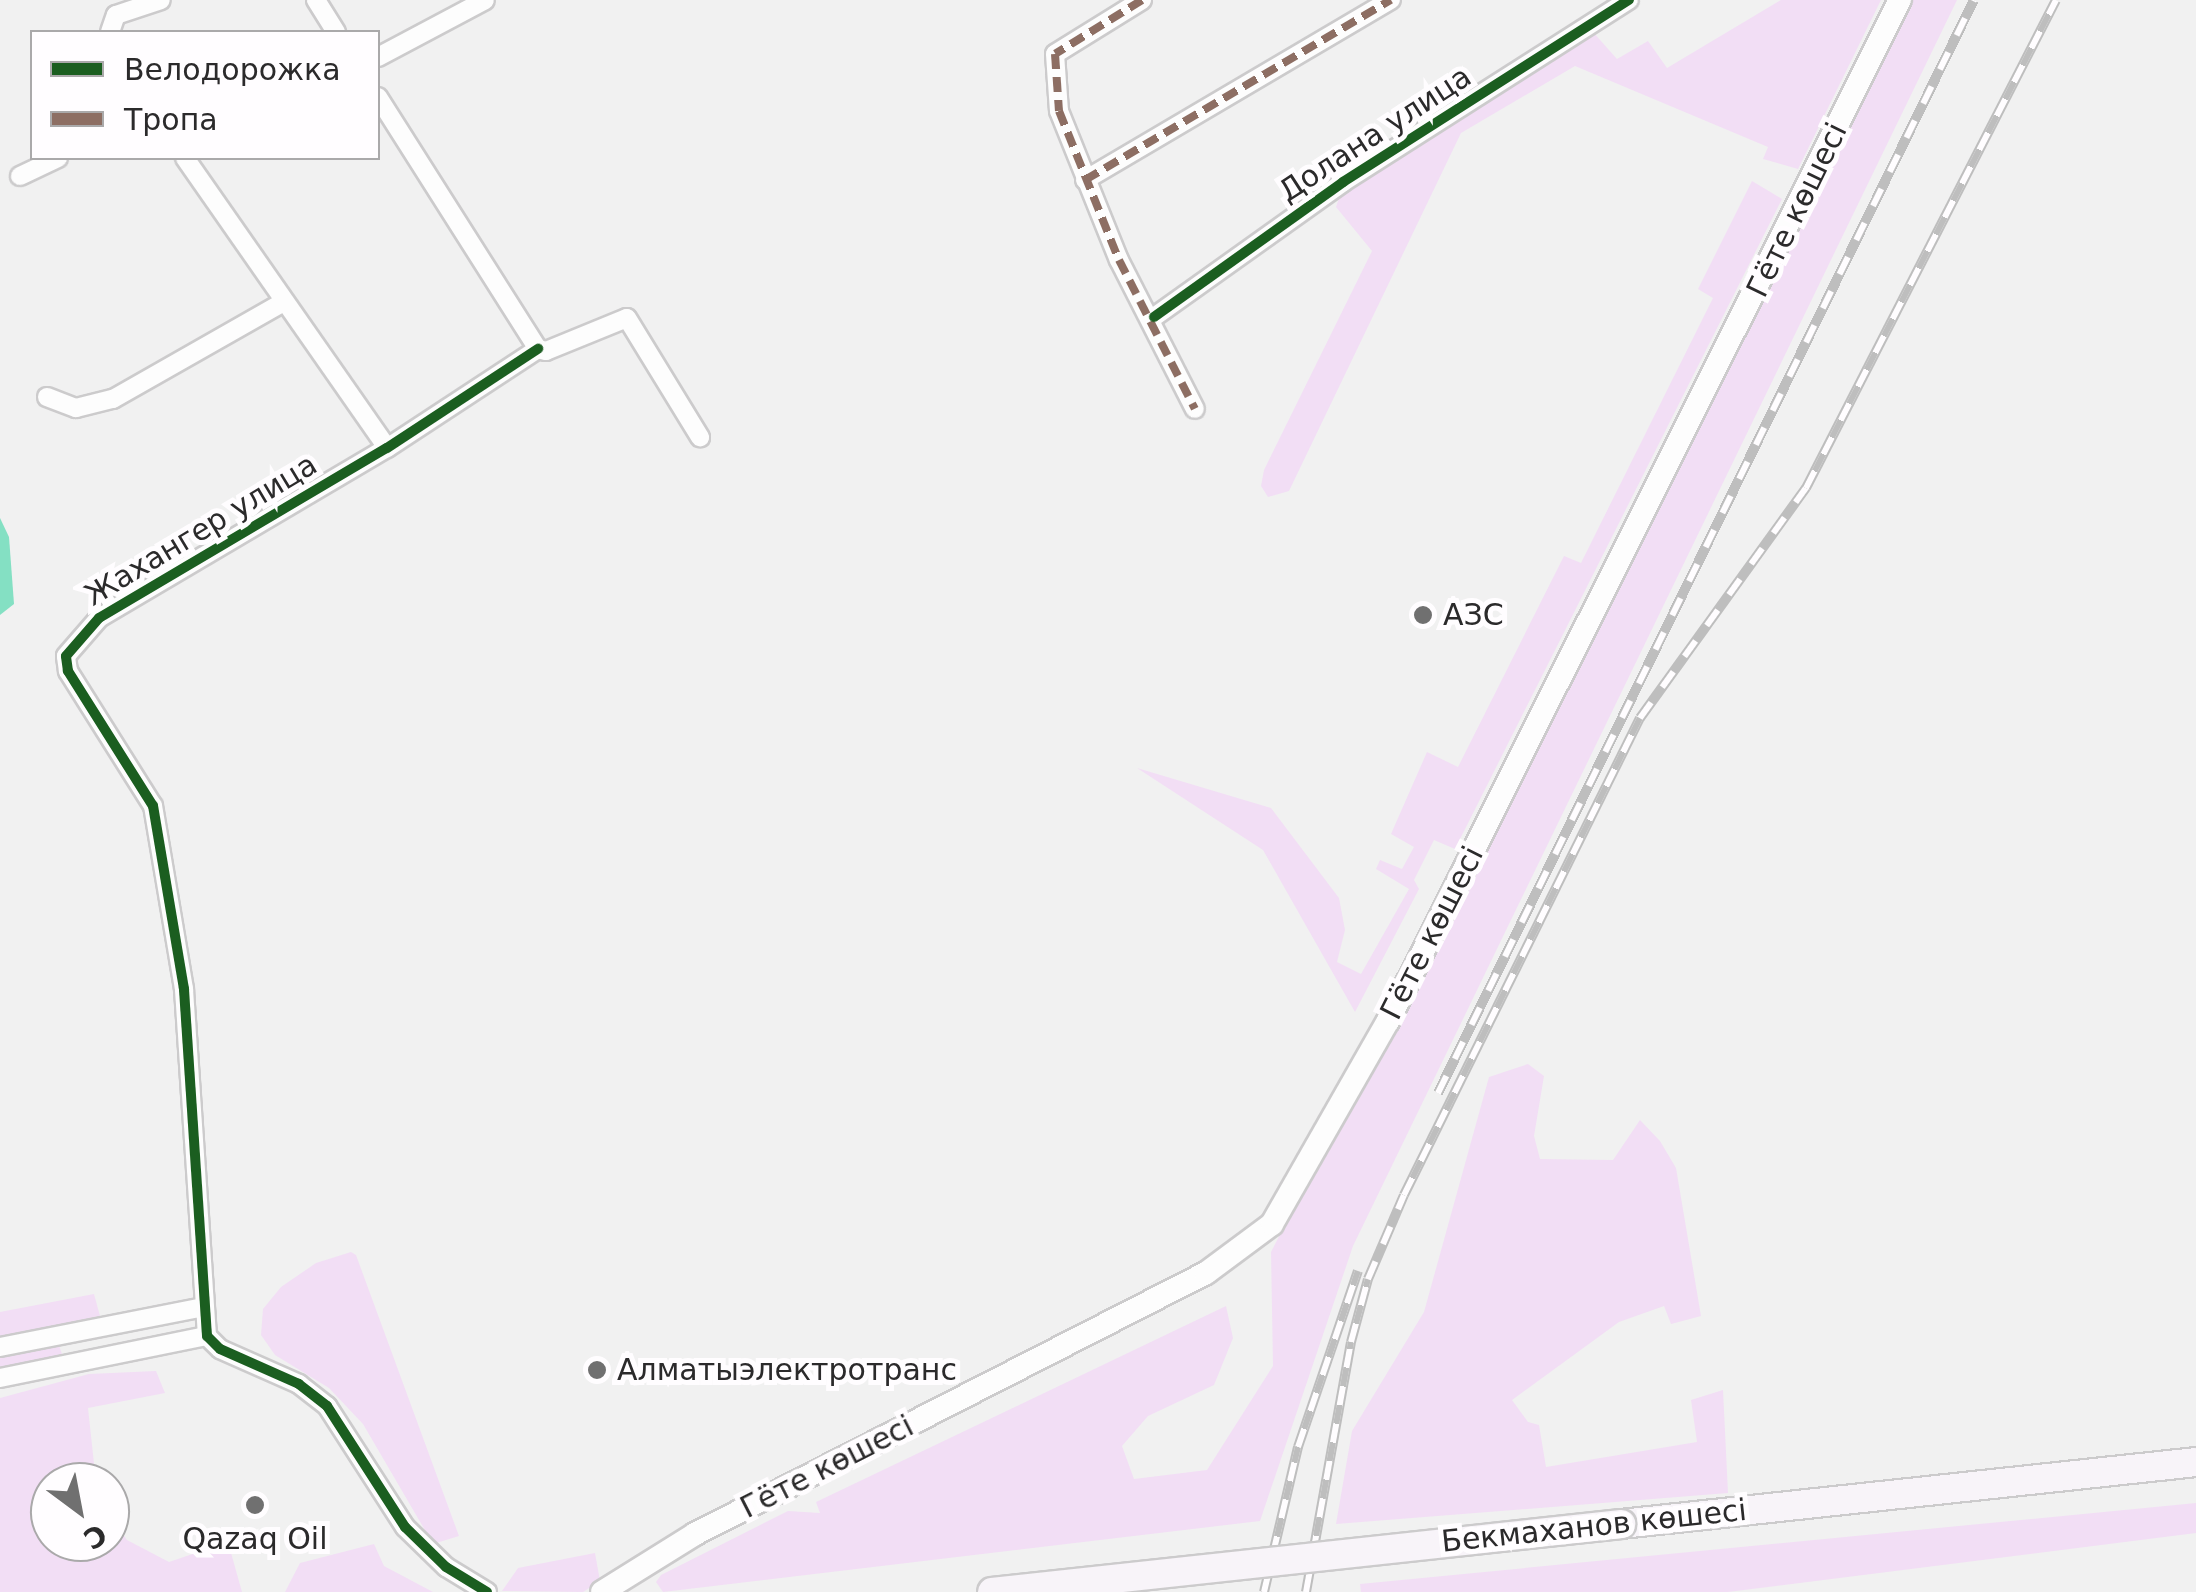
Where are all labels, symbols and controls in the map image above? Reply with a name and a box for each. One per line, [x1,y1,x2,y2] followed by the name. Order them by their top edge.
[30,30,380,160] legend
[124,52,341,87] text: Велодорожка
[1272,58,1478,210] street label: Долана улица
[124,102,218,137] text: Тропа
[1739,117,1855,303] street label: Гёте көшесі
[78,446,324,614] street label: Жахангер улица
[1443,597,1504,633] place label: АЗС
[1412,604,1434,626] marker: АЗС
[1373,840,1491,1026] street label: Гёте көшесі
[617,1352,957,1388] place label: Алматыэлектротранс
[586,1359,608,1381] marker: Алматыэлектротранс
[734,1408,920,1526] street label: Гёте көшесі
[30,1462,130,1562] north arrow
[1440,1492,1748,1560] street label: Бекмаханов көшесі
[244,1494,266,1516] marker: Qazaq Oil
[78,1517,113,1556] text: С
[183,1521,327,1557] place label: Qazaq Oil

